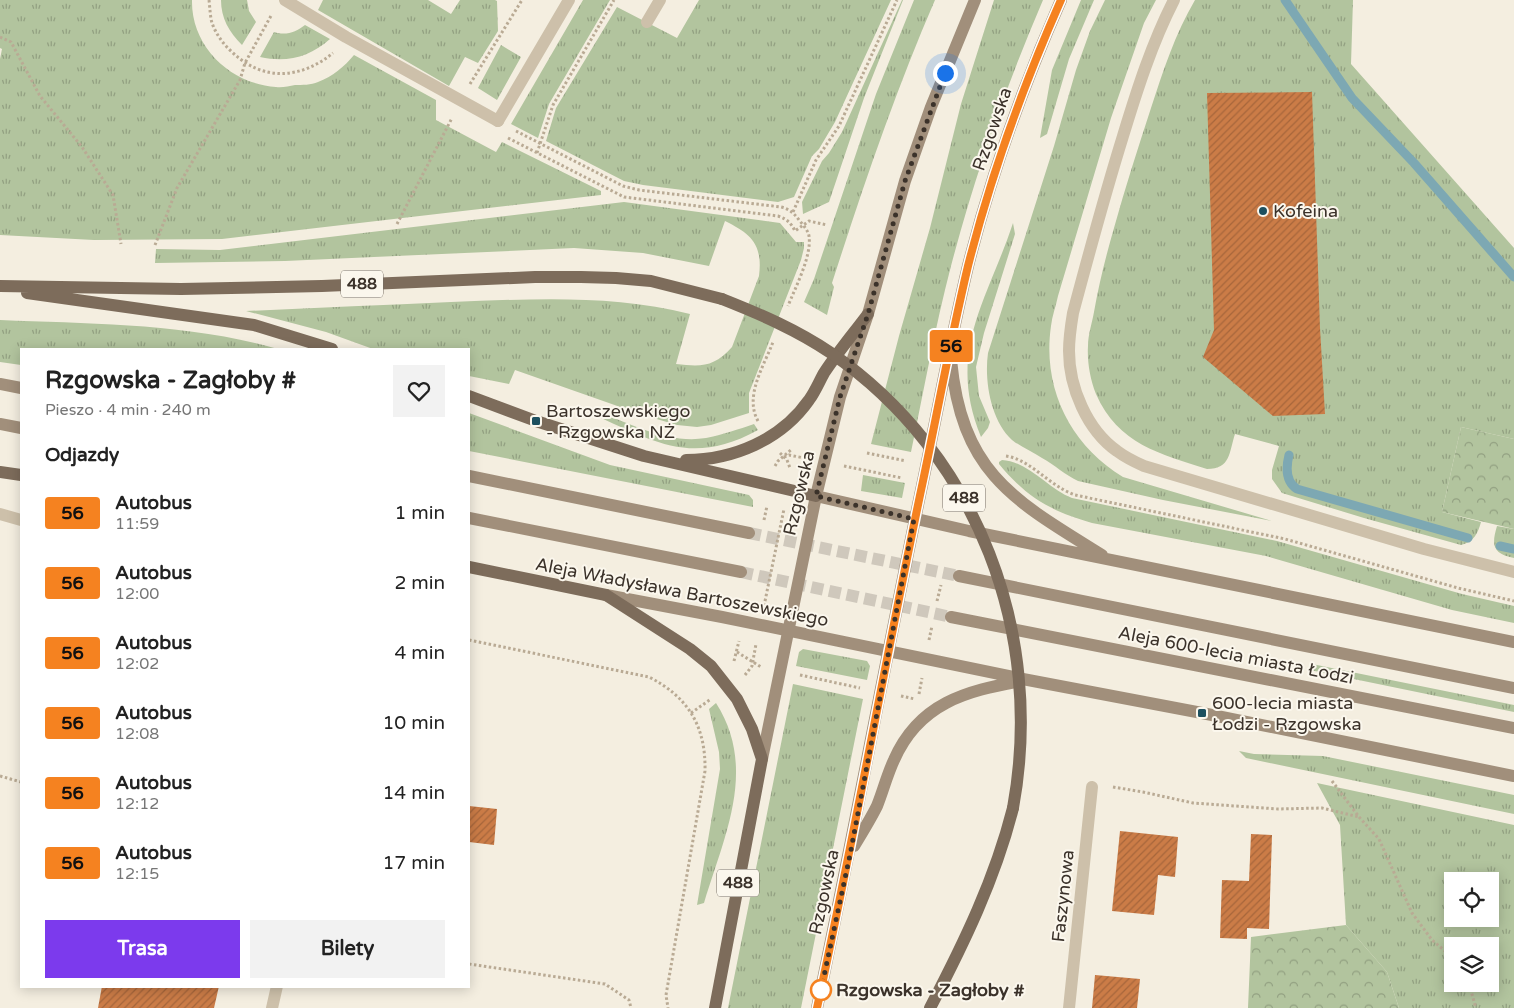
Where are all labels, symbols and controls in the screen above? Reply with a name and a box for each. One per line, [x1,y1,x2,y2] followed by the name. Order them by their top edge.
[933,61,958,86] your location
[968,84,1016,174] street label: Rzgowska
[1273,200,1338,222] place label: Kofeina
[1257,205,1269,217] marker: Kofeina
[341,270,383,298] road number: 488
[928,330,974,362] line badge: 56
[940,335,962,357] text: 56
[393,365,445,417] button: heart
[45,366,296,395] text: Rzgowska - Zagłoby #
[45,400,211,420] text: Pieszo · 4 min · 240 m
[546,400,691,443] place label: Bartoszewskiego - Rzgowska NŻ
[530,415,542,427] marker: Bartoszewskiego - Rzgowska NŻ
[45,444,119,466] text: Odjazdy
[779,448,819,538] street label: Rzgowska
[943,484,985,512] road number: 488
[115,492,192,514] text: Autobus
[61,502,84,524] text: 56
[394,502,445,524] text: 1 min
[115,514,159,534] text: 11:59
[534,553,830,631] street label: Aleja Władysława Bartoszewskiego
[115,562,192,584] text: Autobus
[61,572,84,594] text: 56
[394,572,445,594] text: 2 min
[115,584,159,604] text: 12:00
[1116,621,1356,689] street label: Aleja 600-lecia miasta Łodzi
[115,632,192,654] text: Autobus
[61,642,84,664] text: 56
[394,642,445,664] text: 4 min
[115,654,159,674] text: 12:02
[1212,692,1362,735] place label: 600-lecia miasta Łodzi - Rzgowska
[115,702,192,724] text: Autobus
[1196,707,1208,719] marker: 600-lecia miasta Łodzi - Rzgowska
[61,712,84,734] text: 56
[382,712,445,734] text: 10 min
[115,724,159,744] text: 12:08
[115,772,192,794] text: Autobus
[61,782,84,804] text: 56
[382,782,445,804] text: 14 min
[115,794,159,814] text: 12:12
[115,842,192,864] text: Autobus
[804,847,844,937] street label: Rzgowska
[1047,849,1079,943] street label: Faszynowa
[61,852,84,874] text: 56
[382,852,445,874] text: 17 min
[115,864,159,884] text: 12:15
[717,870,759,896] road number: 488
[1444,872,1499,992] map controls
[1444,872,1499,927] button: locate
[45,920,240,978] button: Trasa
[250,920,445,978] button: Bilety
[1444,937,1499,992] button: layers
[810,979,832,1001] marker: Rzgowska - Zagłoby #
[836,979,1024,1001] place label: Rzgowska - Zagłoby #

